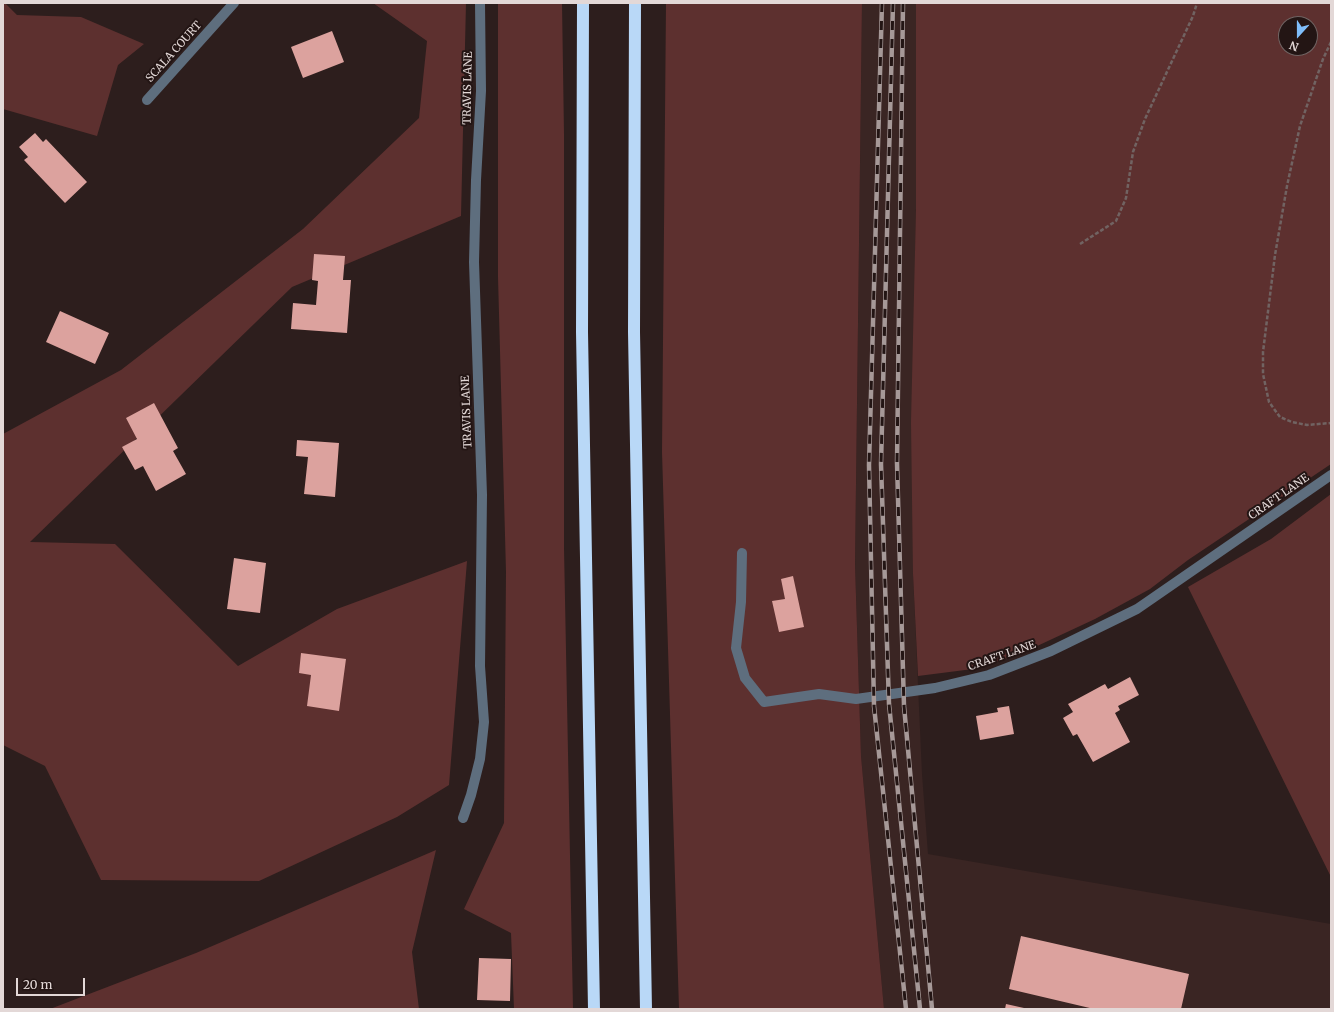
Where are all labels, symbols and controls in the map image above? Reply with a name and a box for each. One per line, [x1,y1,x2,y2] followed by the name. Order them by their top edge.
[1278,16,1318,56] north arrow
[143,19,205,85] street label: SCALA COURT
[1287,38,1301,54] text: N
[461,51,475,125] street label: TRAVIS LANE
[459,375,475,449] street label: TRAVIS LANE
[1246,471,1312,523] street label: CRAFT LANE
[966,638,1038,674] street label: CRAFT LANE
[18,970,87,996] scale bar
[23,977,52,992] text: 20 m

